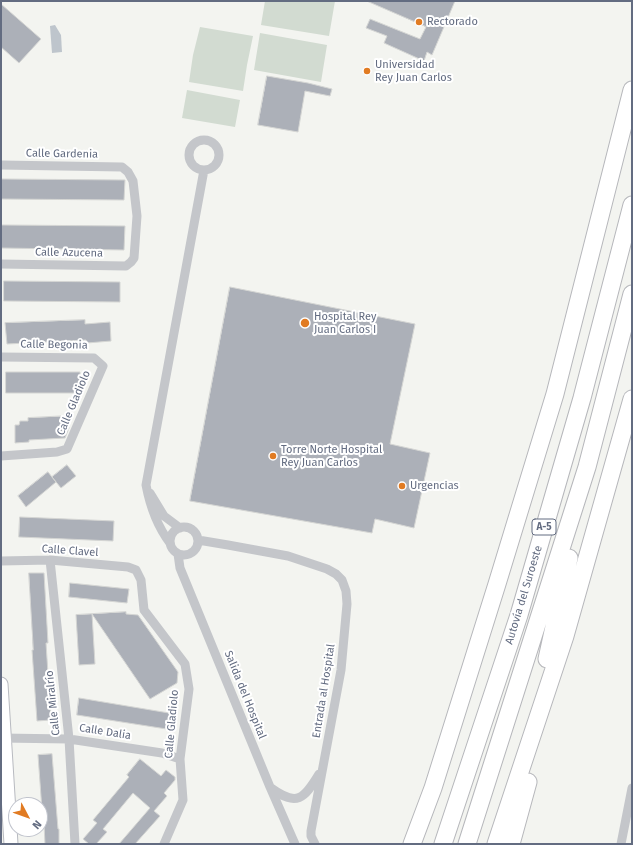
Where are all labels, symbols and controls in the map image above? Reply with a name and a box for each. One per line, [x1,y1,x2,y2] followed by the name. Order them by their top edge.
[427,15,478,29] place label: Rectorado
[414,17,424,27] marker: Rectorado
[375,58,452,84] place label: Universidad Rey Juan Carlos
[362,66,372,76] marker: Universidad Rey Juan Carlos
[26,147,98,161] street label: Calle Gardenia
[35,246,103,260] street label: Calle Azucena
[314,310,376,336] place label: Hospital Rey Juan Carlos I
[299,317,311,329] marker: Hospital Rey Juan Carlos I
[20,338,88,352] street label: Calle Begonia
[54,369,94,437] street label: Calle Gladiolo
[281,443,382,469] place label: Torre Norte Hospital Rey Juan Carlos
[268,451,278,461] marker: Torre Norte Hospital Rey Juan Carlos
[410,479,459,493] place label: Urgencias
[397,481,407,491] marker: Urgencias
[532,519,556,535] road number: A-5
[41,542,99,560] street label: Calle Clavel
[503,544,545,646] street label: Autovía del Suroeste
[310,643,338,739] street label: Entrada al Hospital
[221,649,269,741] street label: Salida del Hospital
[43,670,63,736] street label: Calle Miralrío
[162,689,182,759] street label: Calle Gladiolo
[78,721,132,743] street label: Calle Dalia
[8,797,48,837] north arrow
[29,818,44,832] text: N

